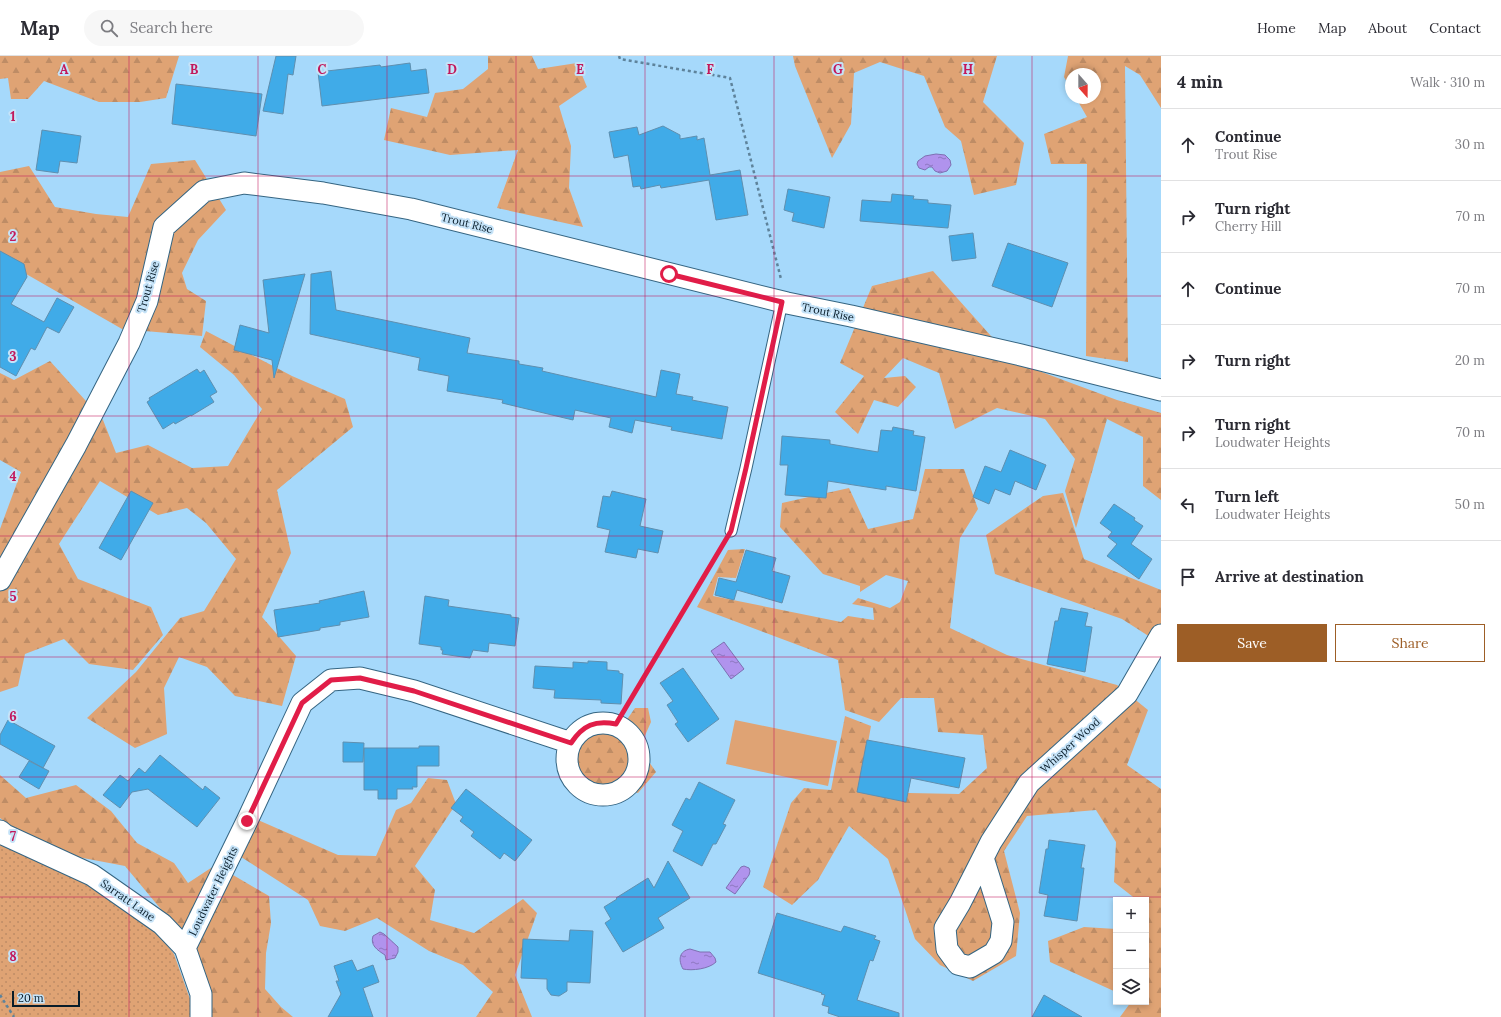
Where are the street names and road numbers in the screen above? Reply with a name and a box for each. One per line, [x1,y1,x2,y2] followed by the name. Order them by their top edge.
[440,210,494,236] street label: Trout Rise
[134,260,162,314] street label: Trout Rise
[801,300,855,324] street label: Trout Rise
[1037,714,1103,776] street label: Whisper Wood
[185,844,241,938] street label: Loudwater Heights
[98,876,158,924] street label: Sarratt Lane

